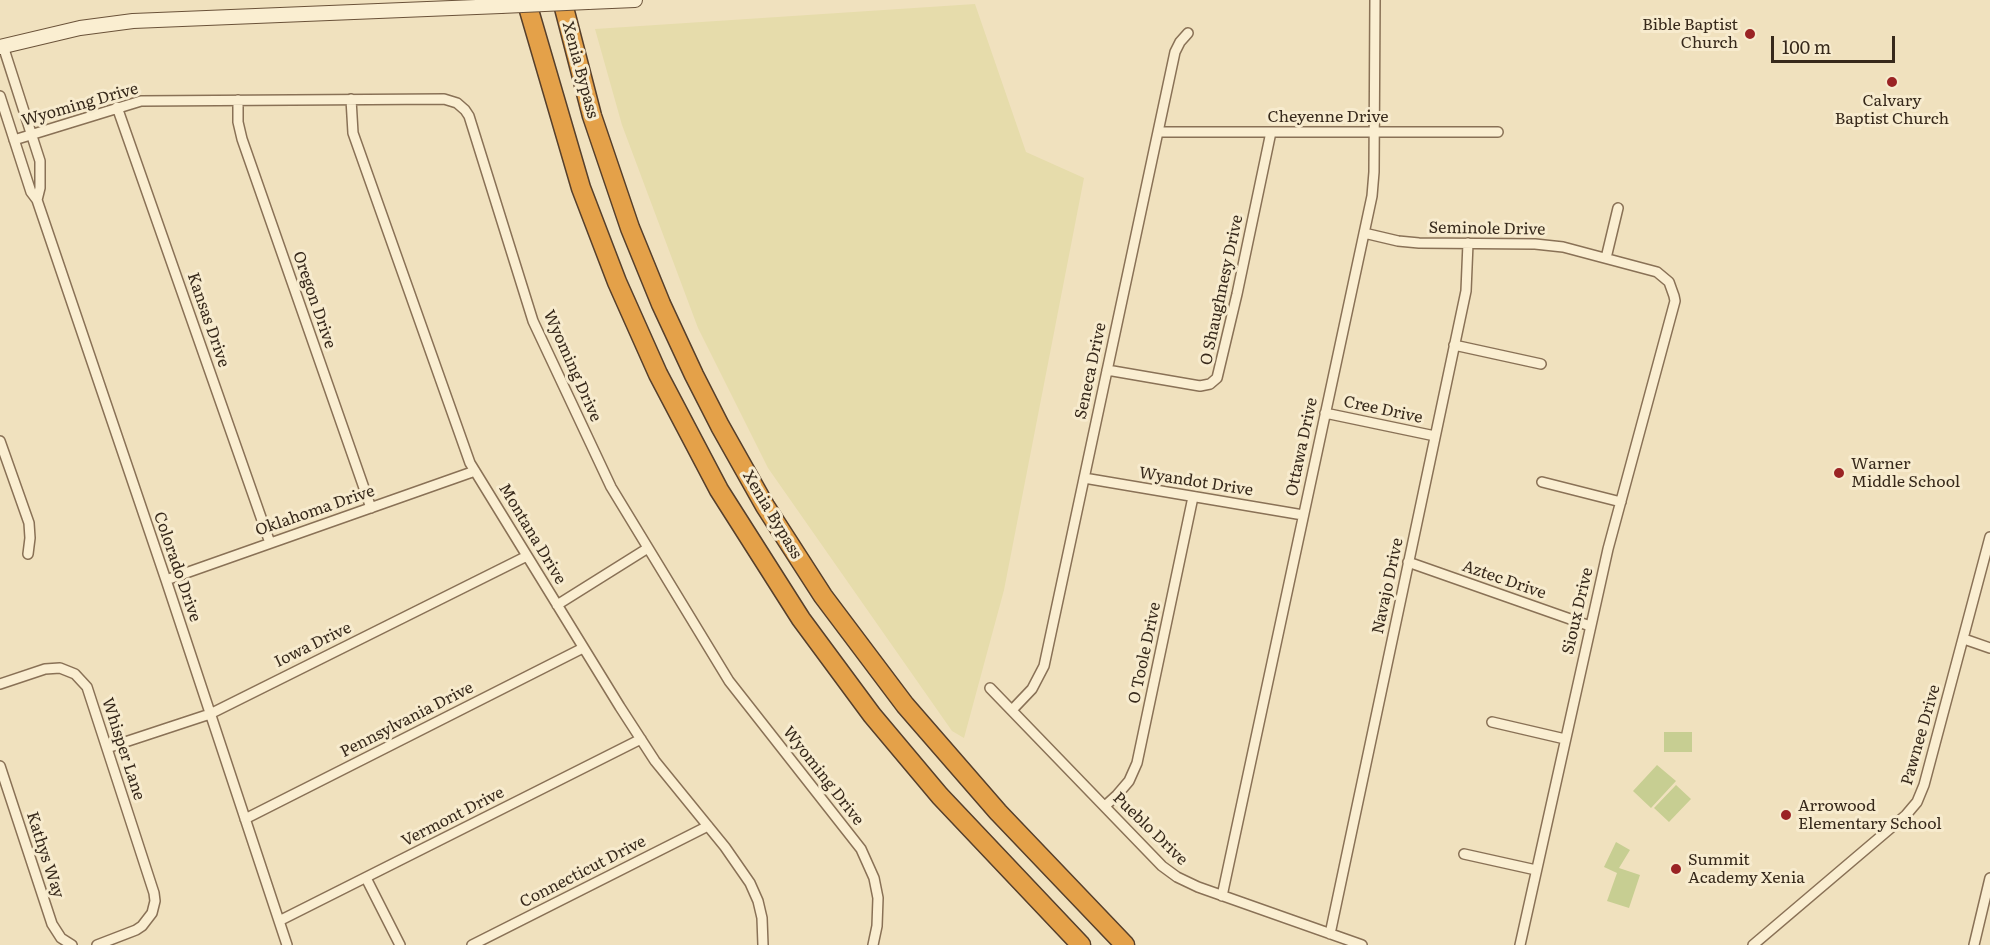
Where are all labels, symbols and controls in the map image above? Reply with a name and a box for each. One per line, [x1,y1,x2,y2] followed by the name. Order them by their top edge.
[1642,15,1738,53] place label: Bible Baptist Church
[558,20,602,120] street label: Xenia Bypass
[1774,24,1898,62] scale bar
[1743,27,1757,41] marker: Bible Baptist Church
[1782,33,1831,60] text: 100 m
[1885,75,1899,89] marker: Calvary Baptist Church
[19,79,141,131] street label: Wyoming Drive
[1835,91,1949,129] place label: Calvary Baptist Church
[1267,107,1389,127] street label: Cheyenne Drive
[1197,213,1247,367] street label: O Shaughnesy Drive
[1428,218,1546,240] street label: Seminole Drive
[288,249,340,351] street label: Oregon Drive
[183,270,233,370] street label: Kansas Drive
[539,307,605,425] street label: Wyoming Drive
[1071,321,1111,421] street label: Seneca Drive
[1342,392,1424,428] street label: Cree Drive
[1282,396,1322,498] street label: Ottawa Drive
[1851,454,1960,492] place label: Warner Middle School
[1138,464,1254,500] street label: Wyandot Drive
[1832,466,1846,480] marker: Warner Middle School
[738,467,806,563] street label: Xenia Bypass
[494,480,570,588] street label: Montana Drive
[253,482,377,540] street label: Oklahoma Drive
[149,509,205,625] street label: Colorado Drive
[1368,536,1408,636] street label: Navajo Drive
[1460,557,1548,603] street label: Aztec Drive
[1559,566,1597,656] street label: Sioux Drive
[1125,600,1165,706] street label: O Toole Drive
[271,618,355,672] street label: Iowa Drive
[337,678,477,762] street label: Pennsylvania Drive
[1897,682,1945,788] street label: Pawnee Drive
[97,695,149,803] street label: Whisper Lane
[778,723,868,829] street label: Wyoming Drive
[399,783,507,851] street label: Vermont Drive
[1108,788,1192,870] street label: Pueblo Drive
[1798,796,1942,834] place label: Arrowood Elementary School
[1779,808,1793,822] marker: Arrowood Elementary School
[22,809,68,901] street label: Kathys Way
[517,832,649,912] street label: Connecticut Drive
[1688,850,1805,888] place label: Summit Academy Xenia
[1669,862,1683,876] marker: Summit Academy Xenia

